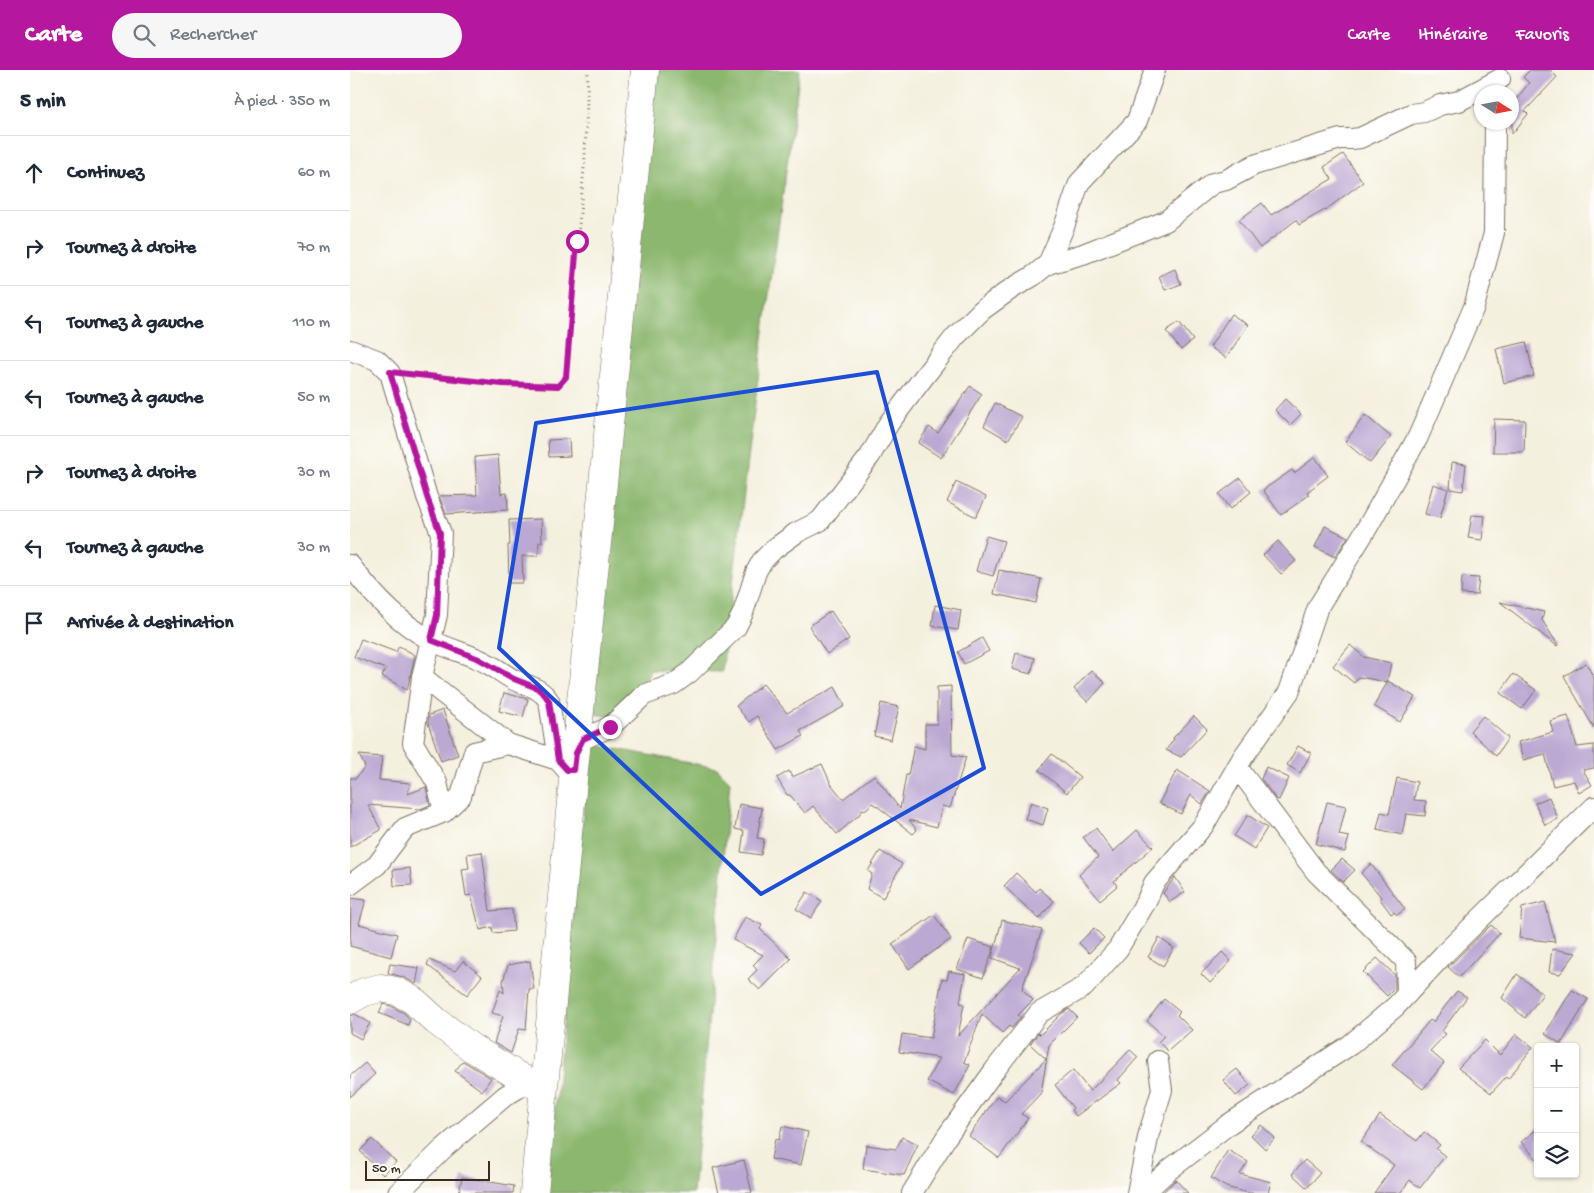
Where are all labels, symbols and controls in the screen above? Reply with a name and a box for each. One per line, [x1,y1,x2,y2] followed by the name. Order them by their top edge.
[112,13,462,58] search box
[25,21,82,50] text: Carte
[130,21,158,49] icon: search
[170,24,256,47] text: Rechercher
[1347,25,1390,46] text: Carte
[1418,25,1488,46] text: Itinéraire
[1516,25,1569,46] text: Favoris
[1474,85,1519,130] north arrow
[20,90,65,115] text: 5 min
[234,93,330,112] text: À pied · 350 m
[20,159,48,187] icon: ahead
[67,162,144,185] text: Continuez
[298,164,330,183] text: 60 m
[566,230,589,253] route start
[20,234,48,262] icon: right
[67,237,196,260] text: Tournez à droite
[297,239,330,258] text: 70 m
[20,309,48,337] icon: left
[67,312,203,335] text: Tournez à gauche
[293,314,330,333] text: 110 m
[20,384,48,412] icon: left
[67,387,203,410] text: Tournez à gauche
[297,389,330,408] text: 50 m
[20,459,48,487] icon: right
[67,462,196,485] text: Tournez à droite
[297,464,330,483] text: 30 m
[20,534,48,562] icon: left
[67,537,203,560] text: Tournez à gauche
[297,539,330,558] text: 30 m
[20,609,48,637] icon: arrive
[67,612,233,635] text: Arrivée à destination
[599,716,622,739] route end
[1534,1043,1579,1178] map controls
[1534,1043,1579,1088] button: +
[1534,1088,1579,1133] button: −
[1534,1133,1579,1178] button: layers
[365,1158,490,1181] scale bar
[372,1161,401,1178] text: 50 m

